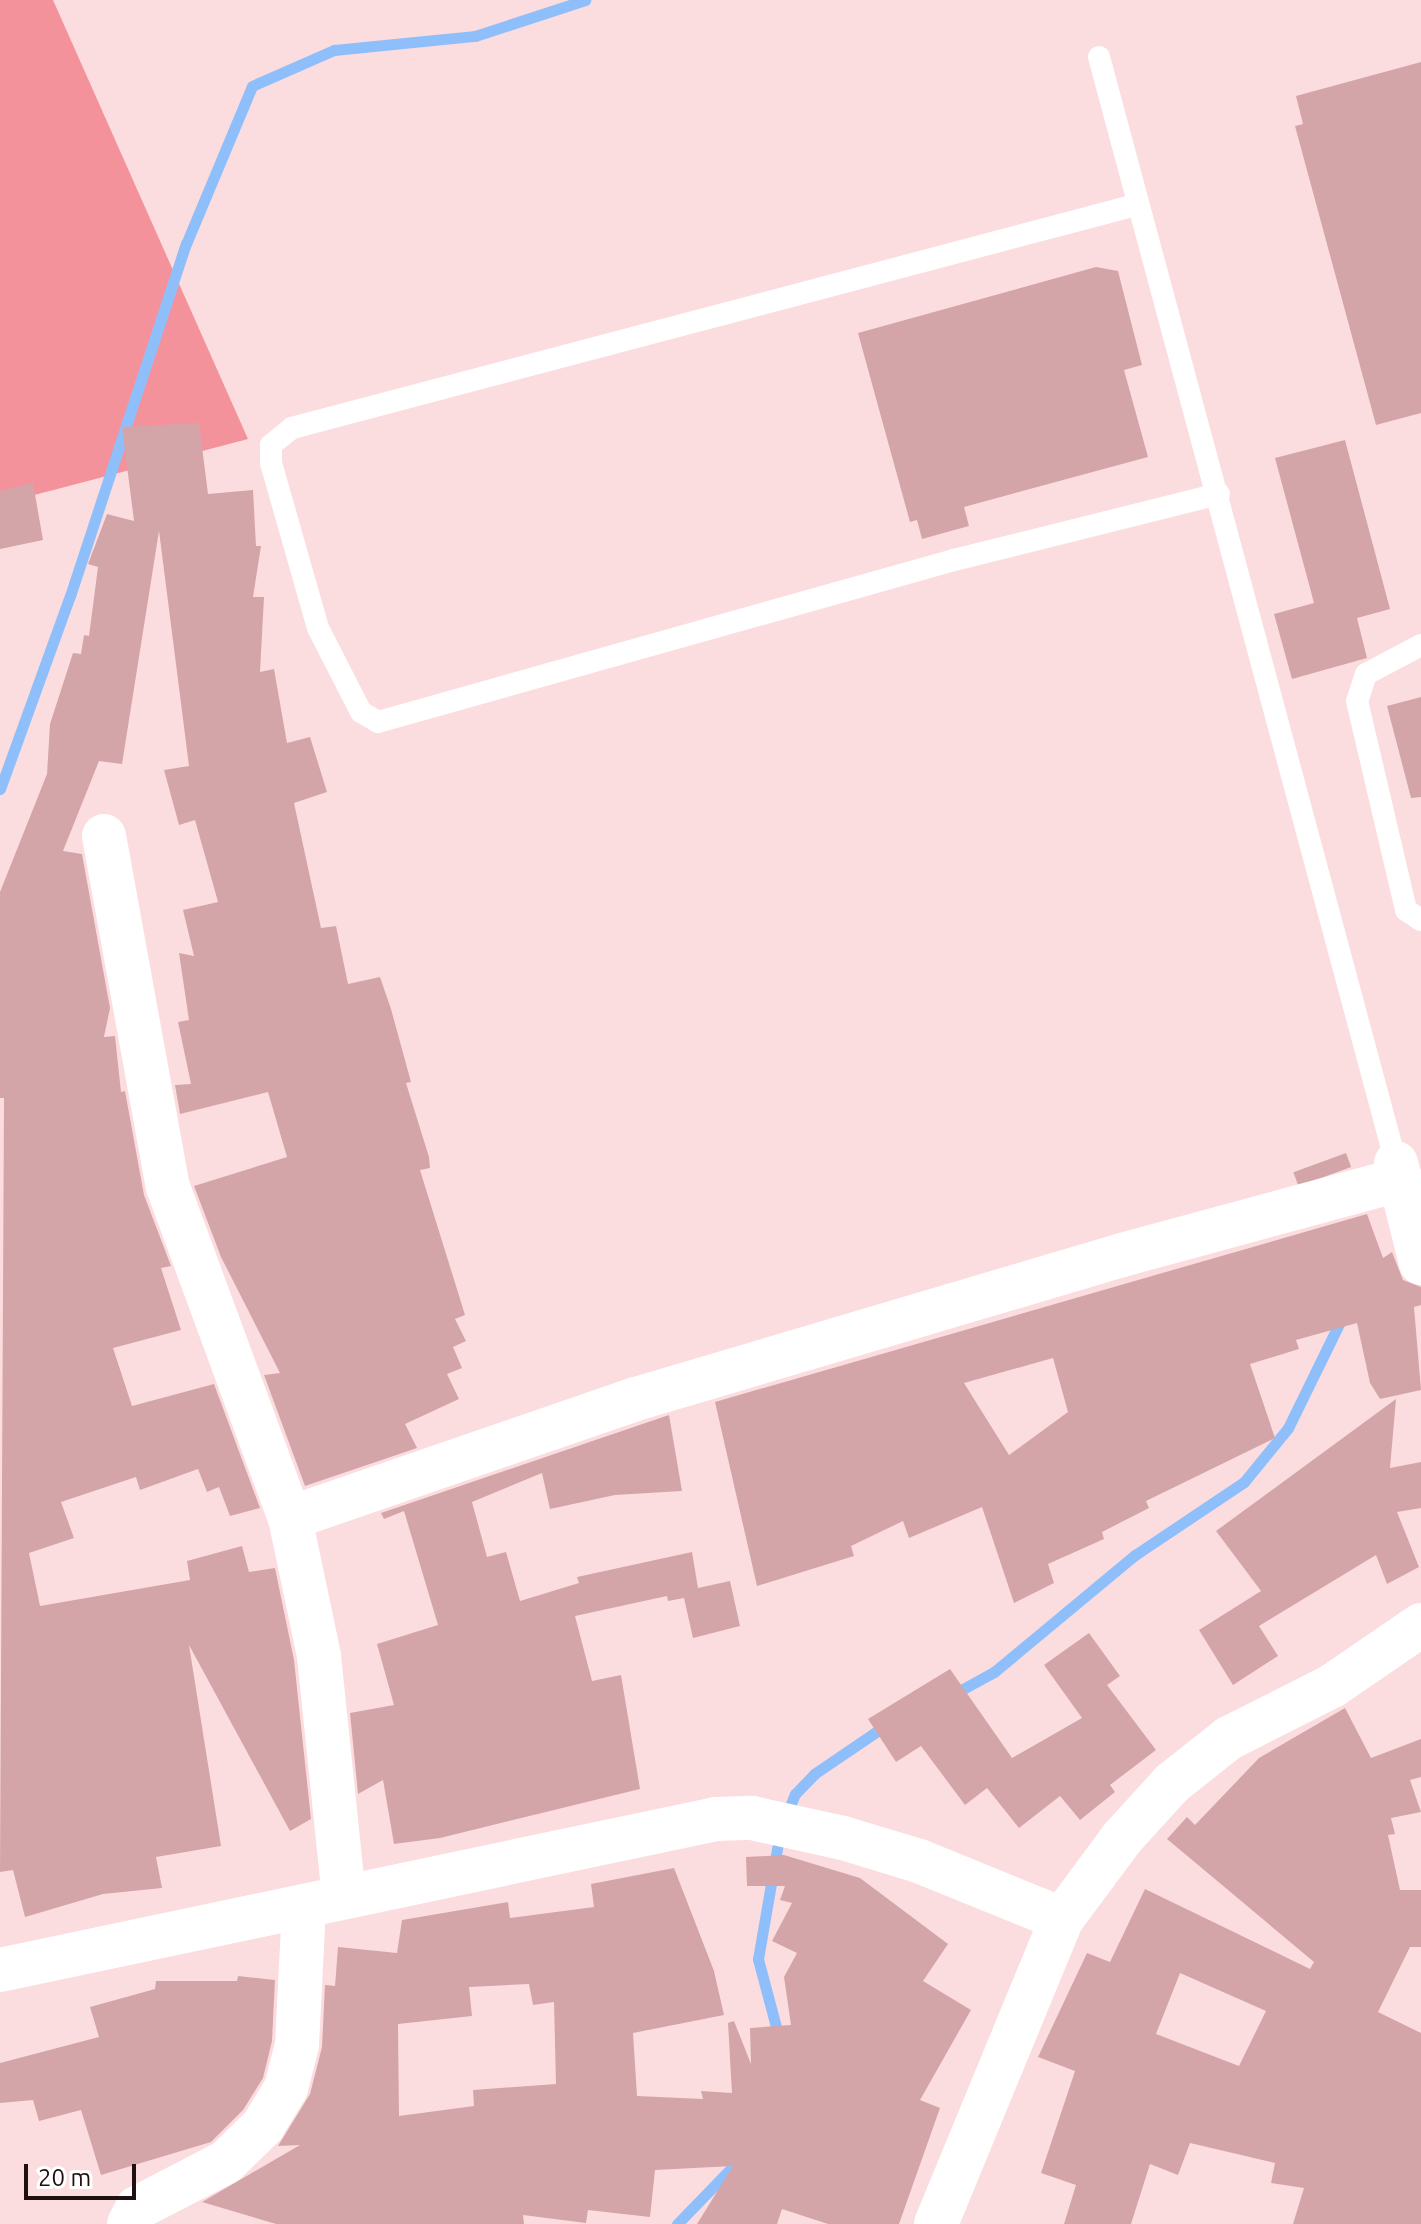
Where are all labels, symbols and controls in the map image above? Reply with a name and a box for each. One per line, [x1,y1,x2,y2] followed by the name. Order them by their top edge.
[28,2148,140,2198] scale bar
[38,2164,91,2191] text: 20 m

